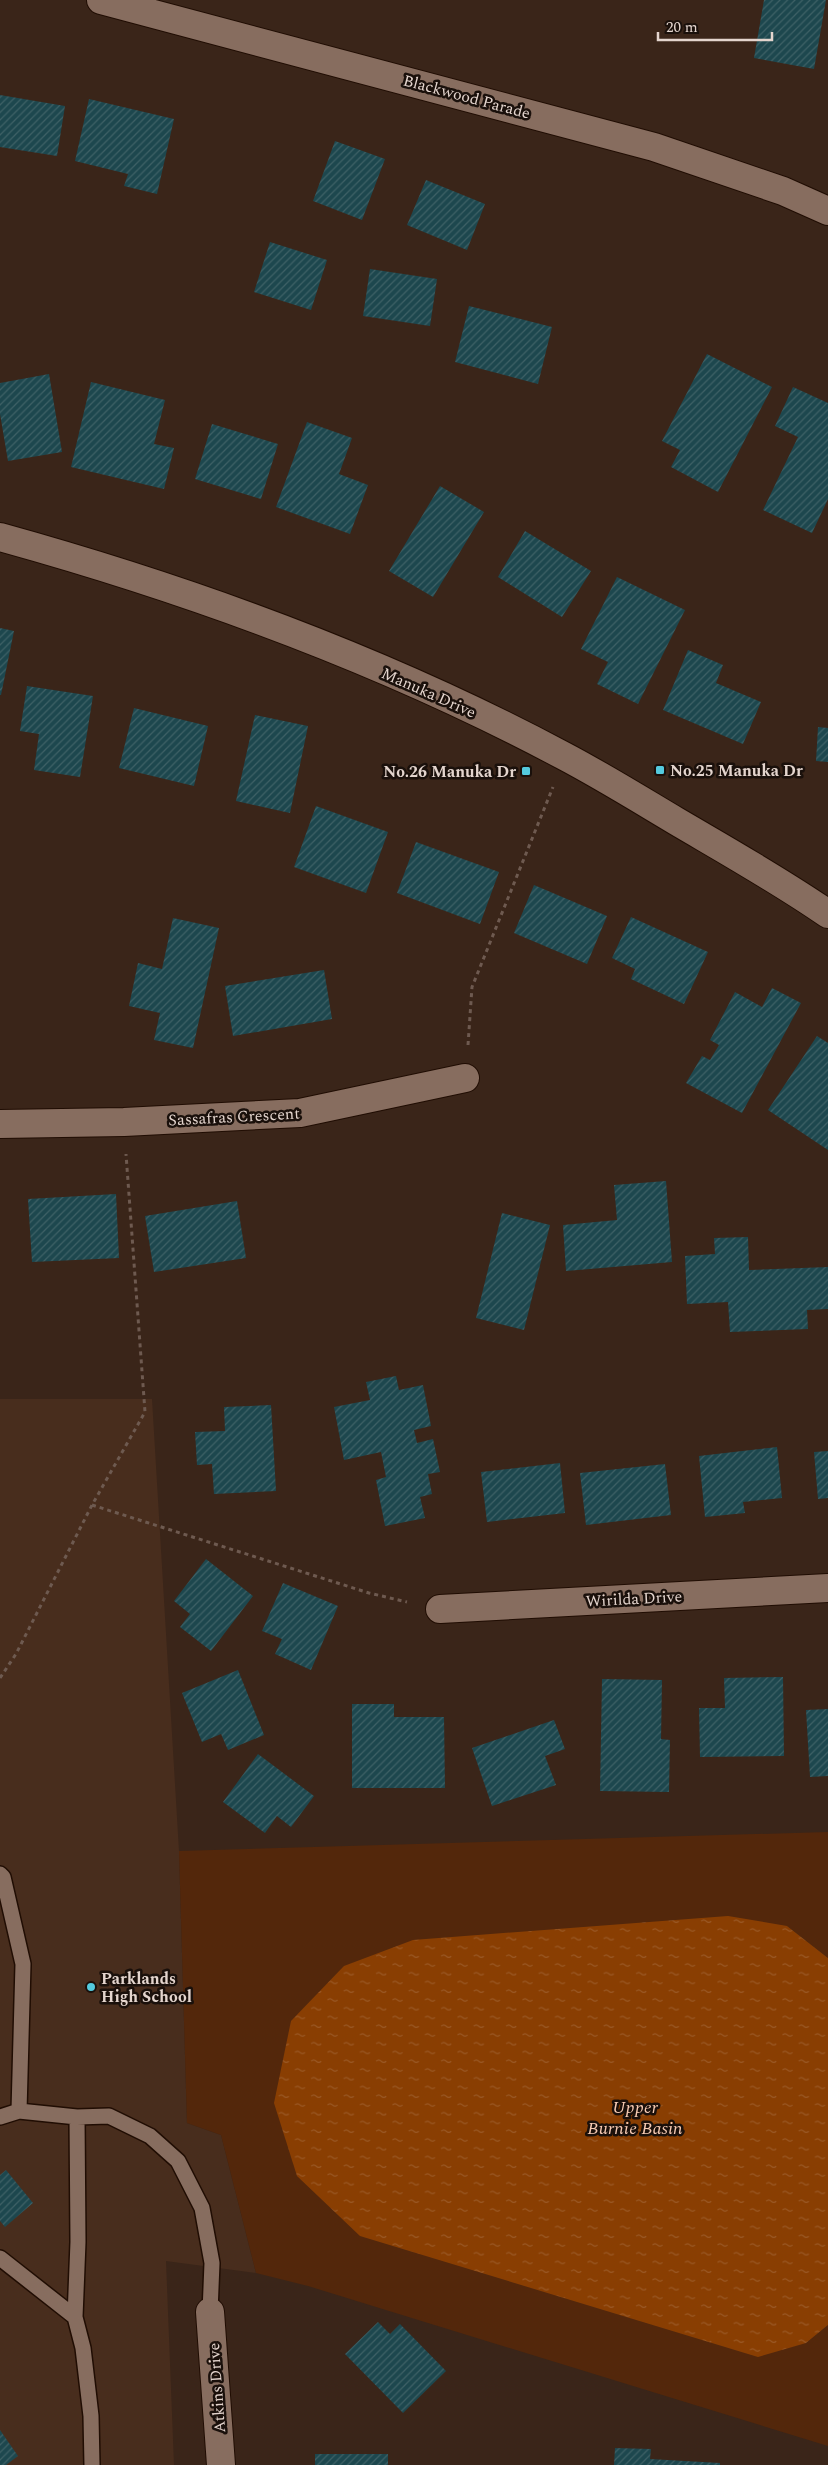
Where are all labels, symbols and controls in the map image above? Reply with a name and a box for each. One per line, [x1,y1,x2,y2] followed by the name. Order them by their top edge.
[658,10,772,42] scale bar
[666,16,698,39] text: 20 m
[401,68,533,125] street label: Blackwood Parade
[378,661,480,724] street label: Manuka Drive
[670,759,803,783] place label: No.25 Manuka Dr
[383,760,516,784] place label: No.26 Manuka Dr
[654,764,666,776] marker: No.25 Manuka Dr
[520,765,532,777] marker: No.26 Manuka Dr
[168,1102,301,1132] street label: Sassafras Crescent
[585,1584,683,1614] street label: Wirilda Drive
[101,1967,192,2009] place label: Parklands High School
[85,1981,97,1993] marker: Parklands High School
[587,2094,683,2142] water label: Upper Burnie Basin
[202,2342,232,2434] street label: Atkins Drive

